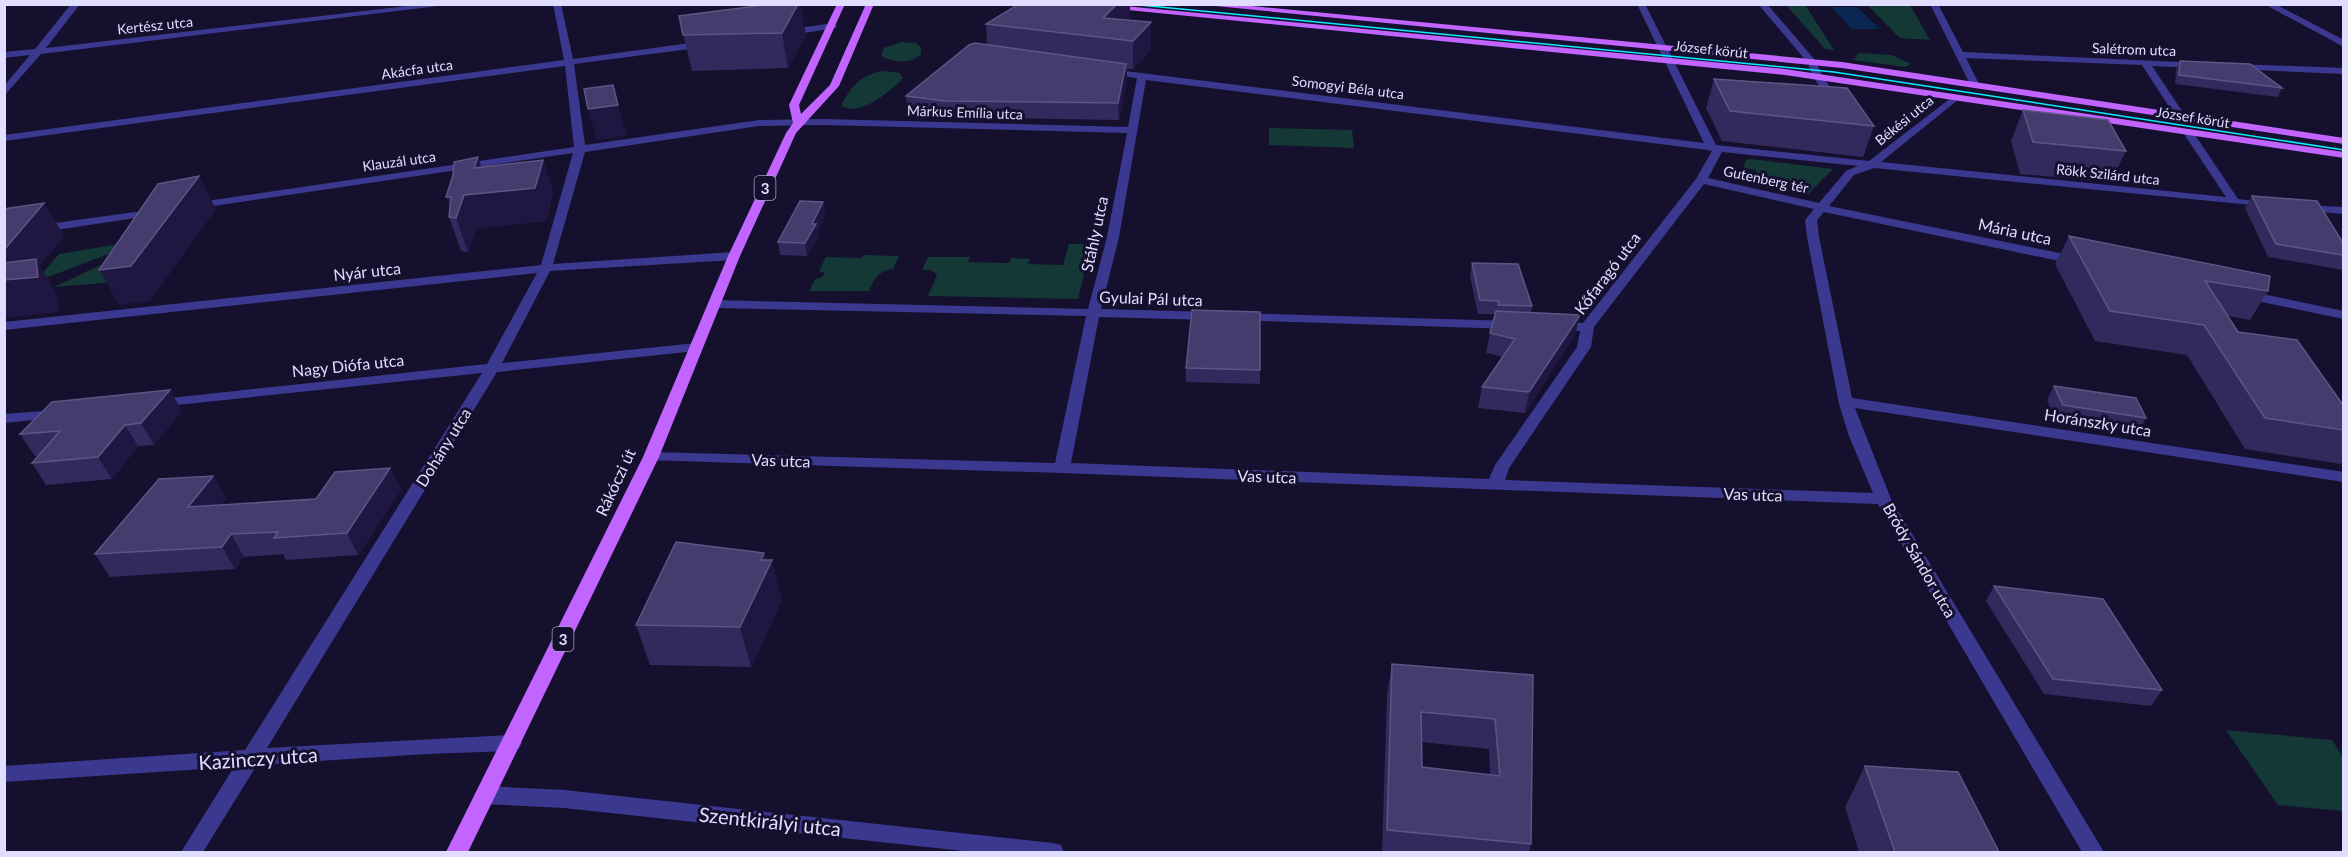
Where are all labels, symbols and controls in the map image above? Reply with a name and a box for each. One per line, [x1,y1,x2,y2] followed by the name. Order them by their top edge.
[116,13,194,37] street label: Kertész utca
[1673,37,1749,61] street label: József körút
[2092,39,2177,59] street label: Salétrom utca
[380,56,454,82] street label: Akácfa utca
[1291,72,1405,102] street label: Somogyi Béla utca
[1871,91,1937,149] street label: Békési utca
[907,101,1023,123] street label: Márkus Emília utca
[2155,103,2231,131] street label: József körút
[361,147,437,175] street label: Klauzál utca
[2055,160,2161,188] street label: Rökk Szilárd utca
[1722,162,1810,196] street label: Gutenberg tér
[754,176,776,200] road number: 3
[1077,194,1111,274] street label: Stáhly utca
[1977,214,2053,248] street label: Mária utca
[1570,228,1644,318] street label: Kőfaragó utca
[332,258,402,284] street label: Nyár utca
[1099,287,1203,309] street label: Gyulai Pál utca
[291,350,405,380] street label: Nagy Diófa utca
[411,404,475,490] street label: Dohány utca
[2043,404,2153,440] street label: Horánszky utca
[591,445,639,519] street label: Rákóczi út
[751,449,811,471] street label: Vas utca
[1237,465,1297,487] street label: Vas utca
[1723,483,1783,505] street label: Vas utca
[1880,499,1960,621] street label: Bródy Sándor utca
[552,627,574,651] road number: 3
[198,742,318,774] street label: Kazinczy utca
[698,802,842,840] street label: Szentkirályi utca

